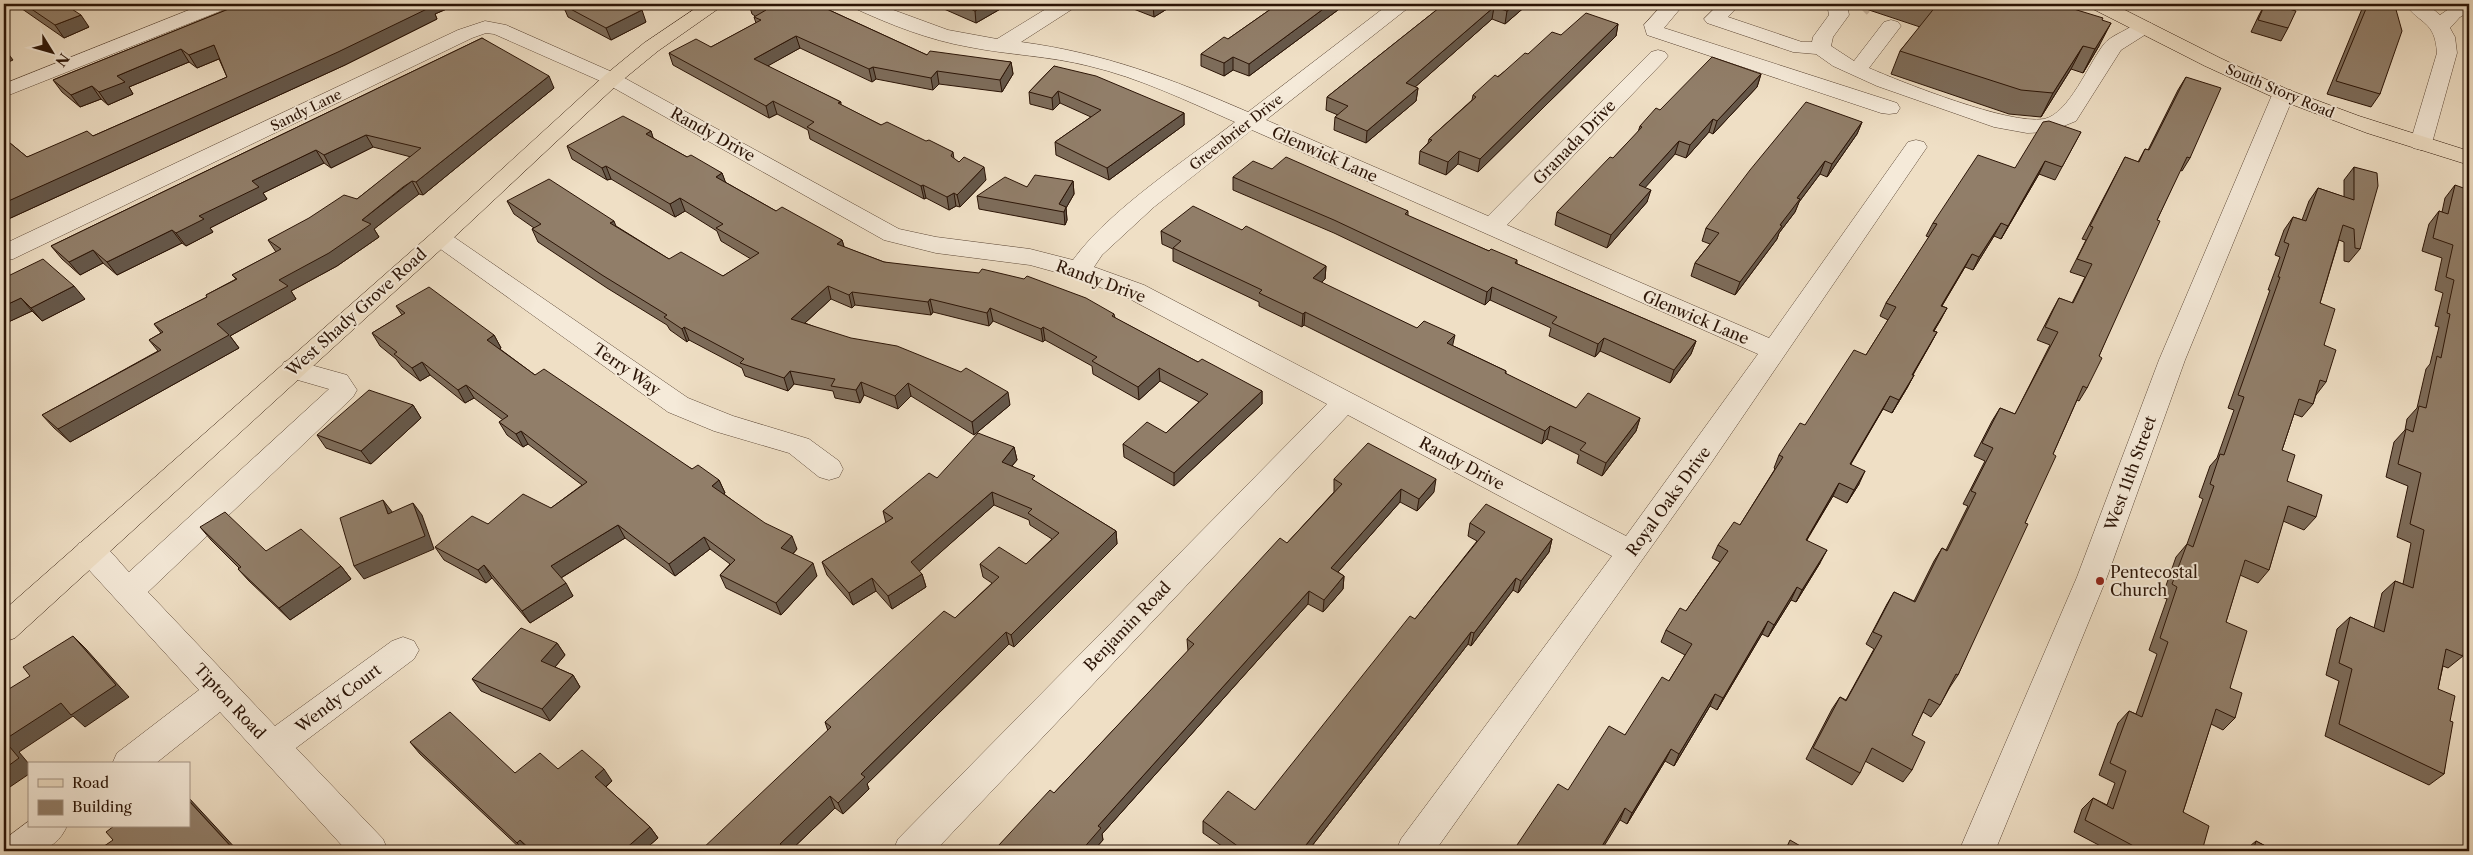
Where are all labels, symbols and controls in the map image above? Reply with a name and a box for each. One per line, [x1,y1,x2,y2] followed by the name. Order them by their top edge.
[28,28,78,78] north arrow
[52,50,73,70] text: N
[2223,60,2338,122] street label: South Story Road
[267,85,345,135] street label: Sandy Lane
[1186,90,1286,174] street label: Greenbrier Drive
[1529,95,1620,189] street label: Granada Drive
[667,102,759,166] street label: Randy Drive
[1269,122,1381,186] street label: Glenwick Lane
[281,244,431,381] street label: West Shady Grove Road
[1053,256,1149,306] street label: Randy Drive
[1640,286,1752,348] street label: Glenwick Lane
[589,338,666,400] street label: Terry Way
[2100,413,2160,534] street label: West 11th Street
[1416,432,1508,494] street label: Randy Drive
[1622,442,1715,560] street label: Royal Oaks Drive
[2110,562,2198,600] place label: Pentecostal Church
[2094,575,2106,587] marker: Pentecostal Church
[1079,577,1175,675] street label: Benjamin Road
[190,659,270,743] street label: Tipton Road
[291,659,385,737] street label: Wendy Court
[28,762,190,828] legend
[72,773,109,792] text: Road
[72,797,132,816] text: Building

